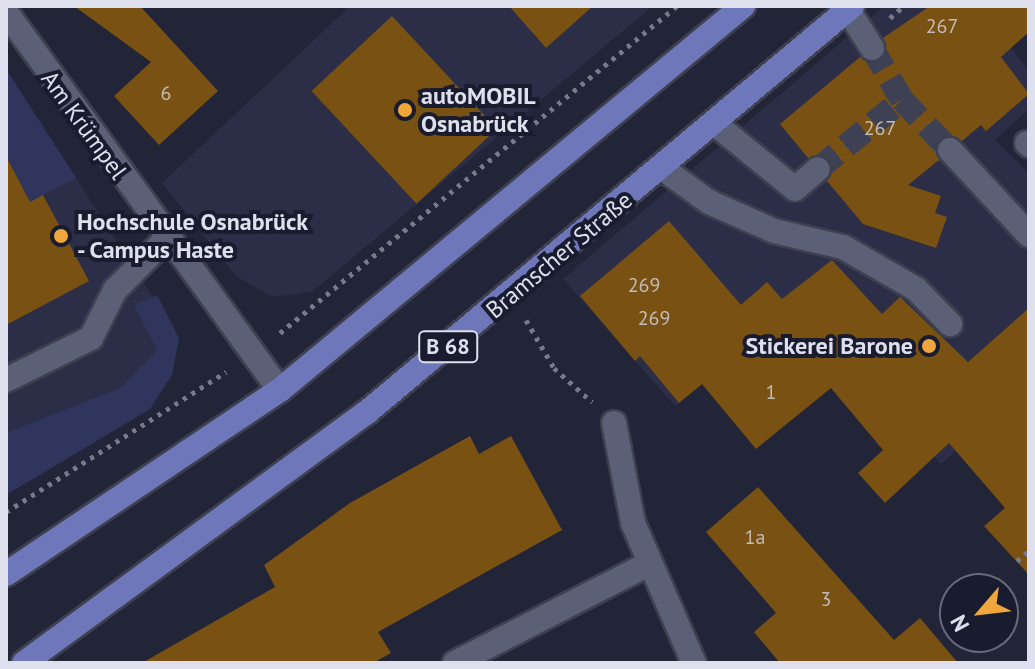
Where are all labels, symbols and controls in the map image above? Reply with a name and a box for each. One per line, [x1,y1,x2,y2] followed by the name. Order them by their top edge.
[926,14,958,38] house number: 267
[35,65,133,185] street label: Am Krümpel
[161,81,171,105] house number: 6
[421,82,536,138] place label: autoMOBIL Osnabrück
[396,101,414,119] marker: autoMOBIL Osnabrück
[864,116,896,140] house number: 267
[480,186,638,324] street label: Bramscher Straße
[77,208,308,264] place label: Hochschule Osnabrück - Campus Haste
[52,227,70,245] marker: Hochschule Osnabrück - Campus Haste
[628,273,660,297] house number: 269
[638,306,670,330] house number: 269
[418,329,478,365] road number: B 68
[746,332,913,360] place label: Stickerei Barone
[920,337,938,355] marker: Stickerei Barone
[766,380,776,404] house number: 1
[745,525,765,549] house number: 1a
[939,573,1019,653] north arrow
[821,587,831,611] house number: 3
[944,610,975,636] text: N

